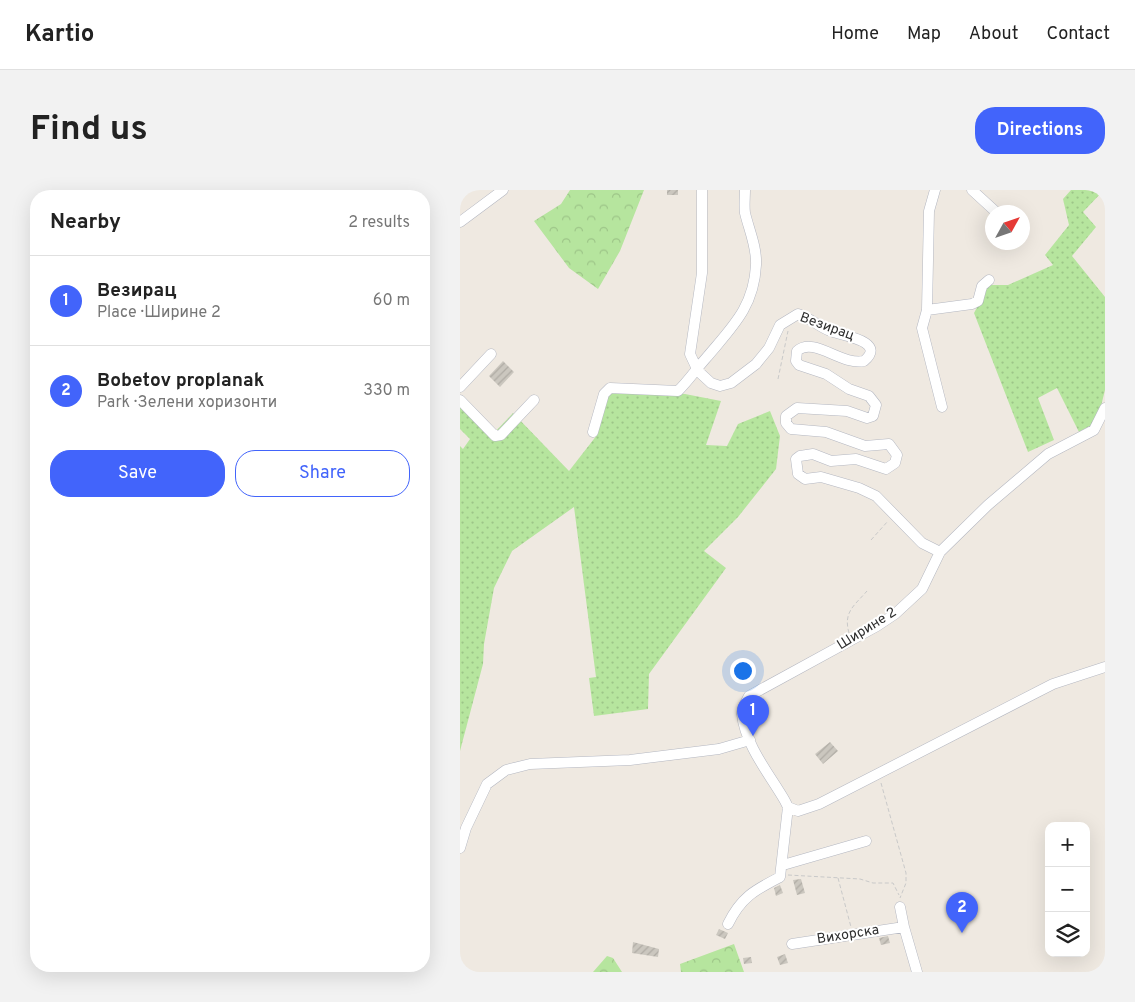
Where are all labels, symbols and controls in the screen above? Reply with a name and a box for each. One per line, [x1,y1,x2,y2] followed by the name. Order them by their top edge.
[25,20,94,50] text: Kartio
[831,23,879,46] text: Home
[907,23,941,46] text: Map
[969,23,1018,46] text: About
[1046,23,1110,46] text: Contact
[975,107,1105,154] button: Directions
[30,108,148,152] text: Find us
[985,205,1030,250] north arrow
[50,209,121,236] text: Nearby
[348,213,410,233] text: 2 results
[97,279,177,303] text: Везирац
[63,291,69,311] text: 1
[373,291,410,311] text: 60 m
[97,303,221,323] text: Place · Ширине 2
[797,309,857,345] street label: Везирац
[97,369,264,393] text: Bobetov proplanak
[61,381,71,401] text: 2
[363,381,410,401] text: 330 m
[97,393,277,413] text: Park · Зелени хоризонти
[50,450,225,497] button: Save
[235,450,410,497] button: Share
[834,604,900,654] street label: Ширине 2
[730,658,756,684] your location
[737,695,769,736] pin: 1
[1045,822,1090,957] map controls
[1045,822,1090,867] button: +
[1045,867,1090,912] button: −
[946,892,978,933] pin: 2
[1045,912,1090,957] button: layers
[816,922,880,948] street label: Вихорска

